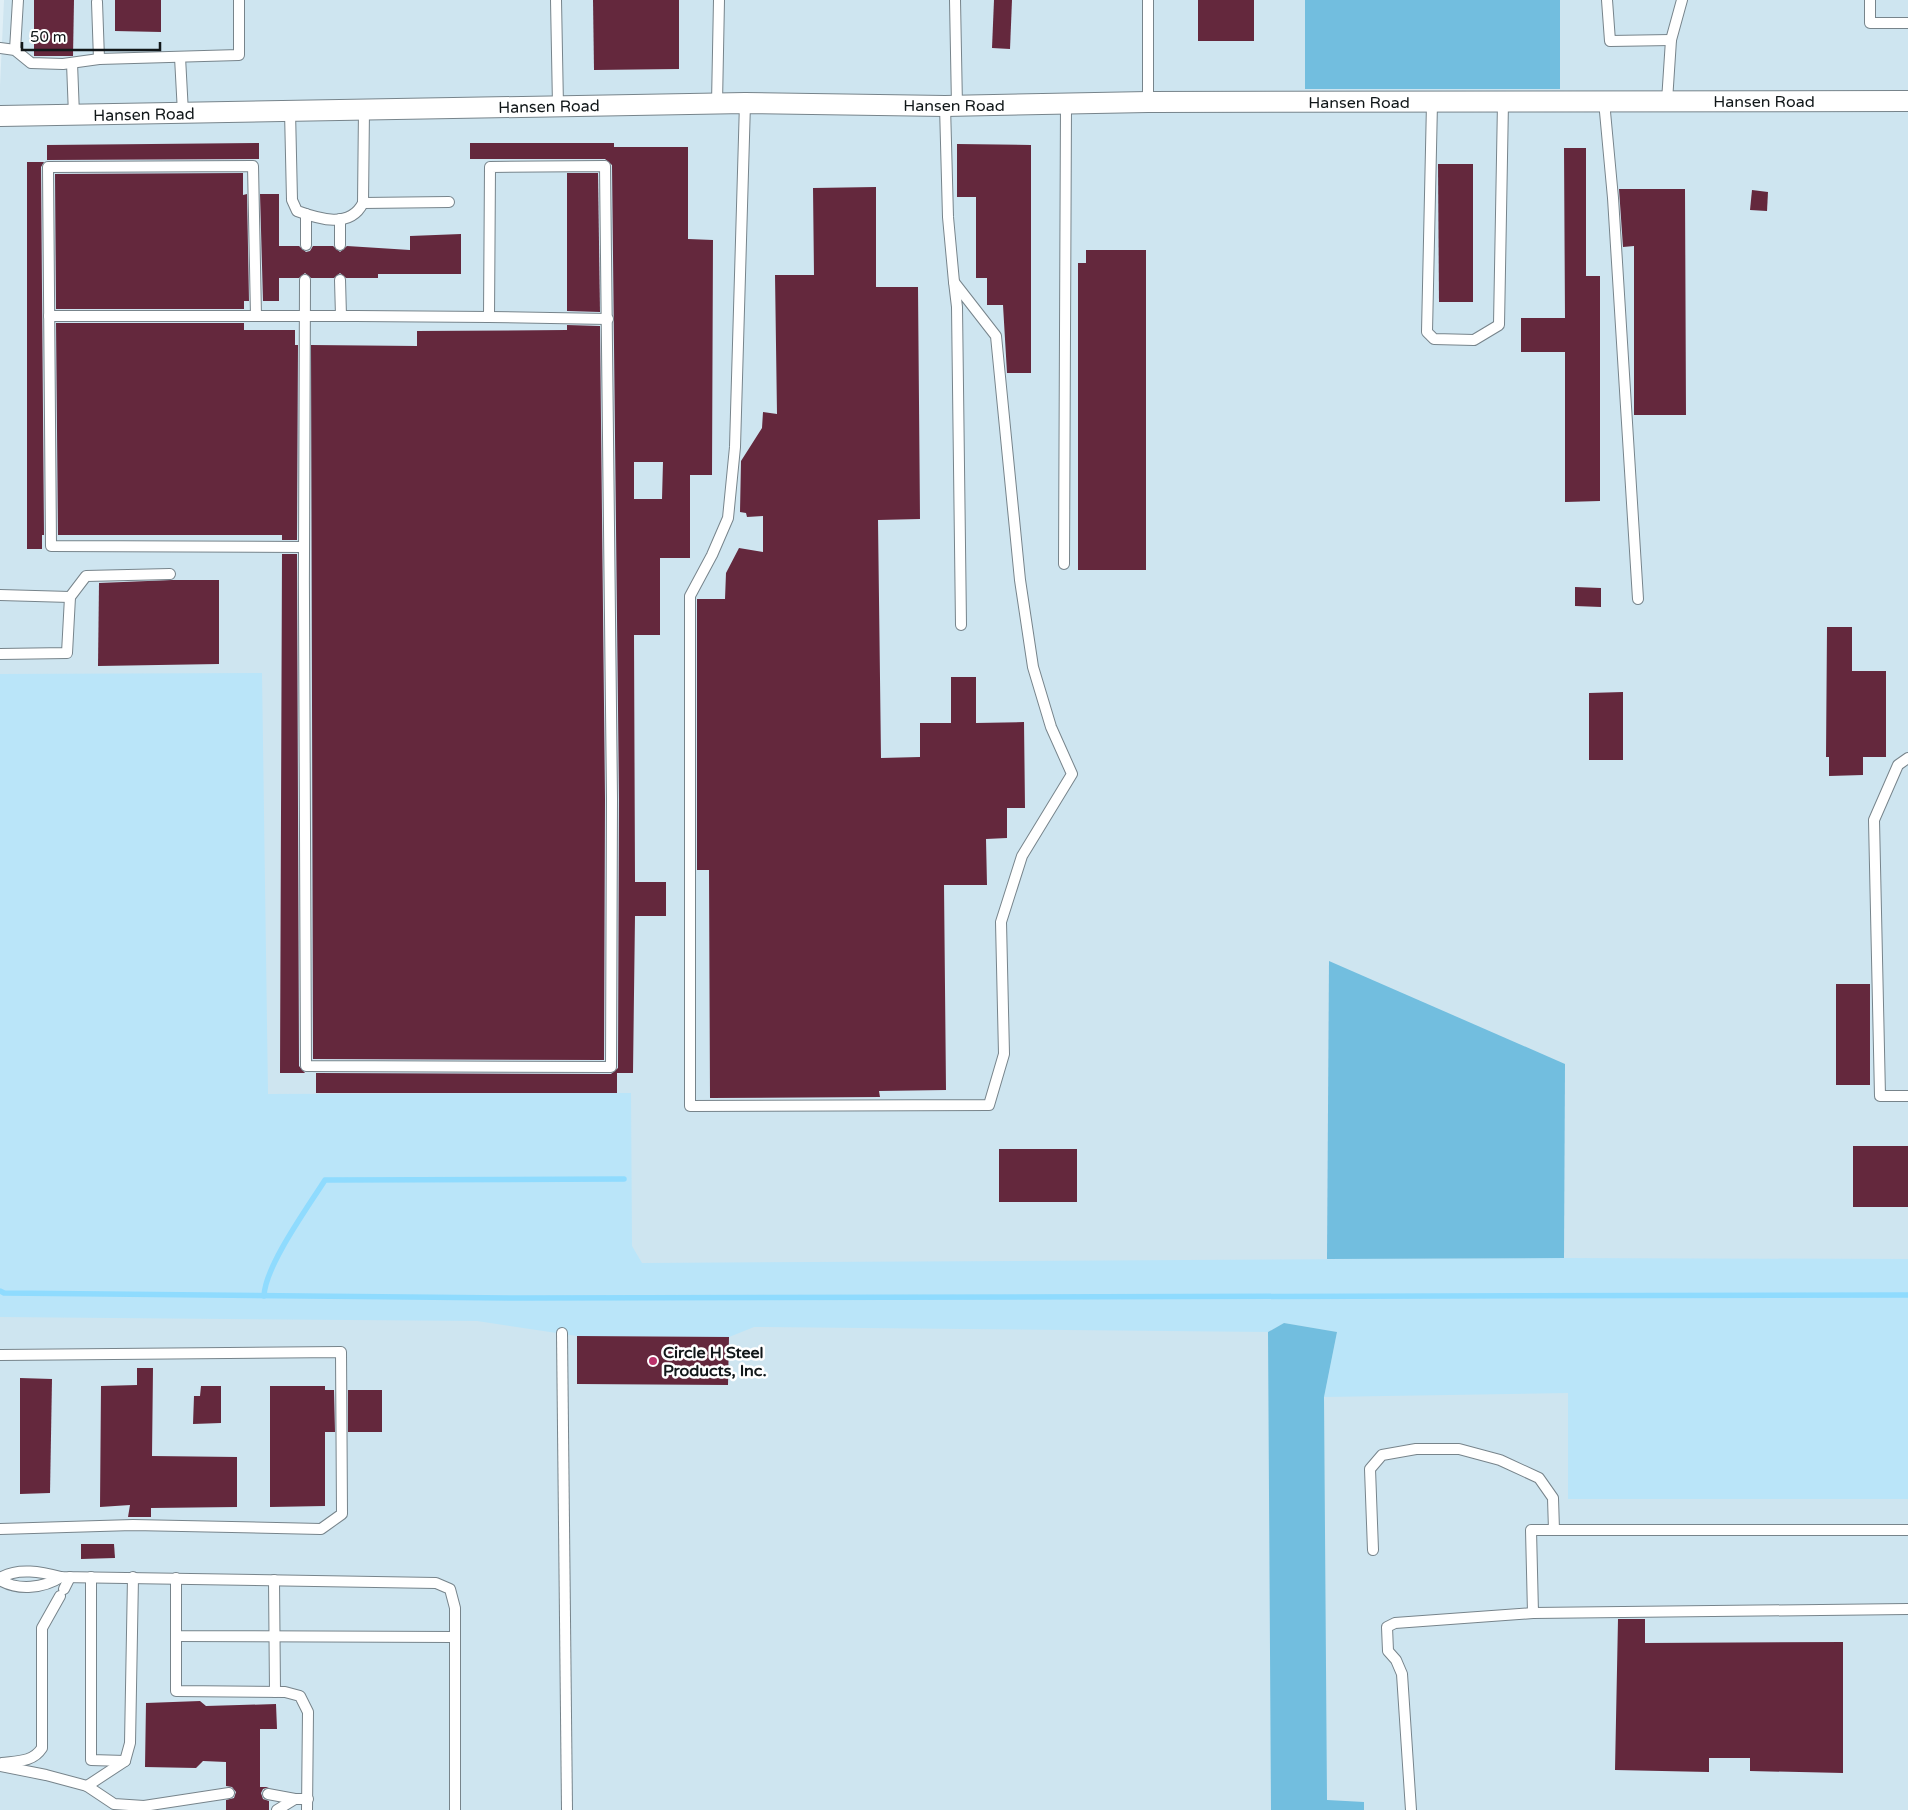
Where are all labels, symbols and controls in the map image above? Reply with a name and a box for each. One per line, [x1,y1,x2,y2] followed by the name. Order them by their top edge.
[22,20,160,52] scale bar
[30,28,67,46] text: 50 m
[1713,92,1815,112] street label: Hansen Road
[1308,93,1410,113] street label: Hansen Road
[498,96,600,118] street label: Hansen Road
[903,96,1005,116] street label: Hansen Road
[93,104,195,126] street label: Hansen Road
[663,1343,767,1381] place label: Circle H Steel Products, Inc.
[647,1355,659,1367] marker: Circle H Steel Products, Inc.

